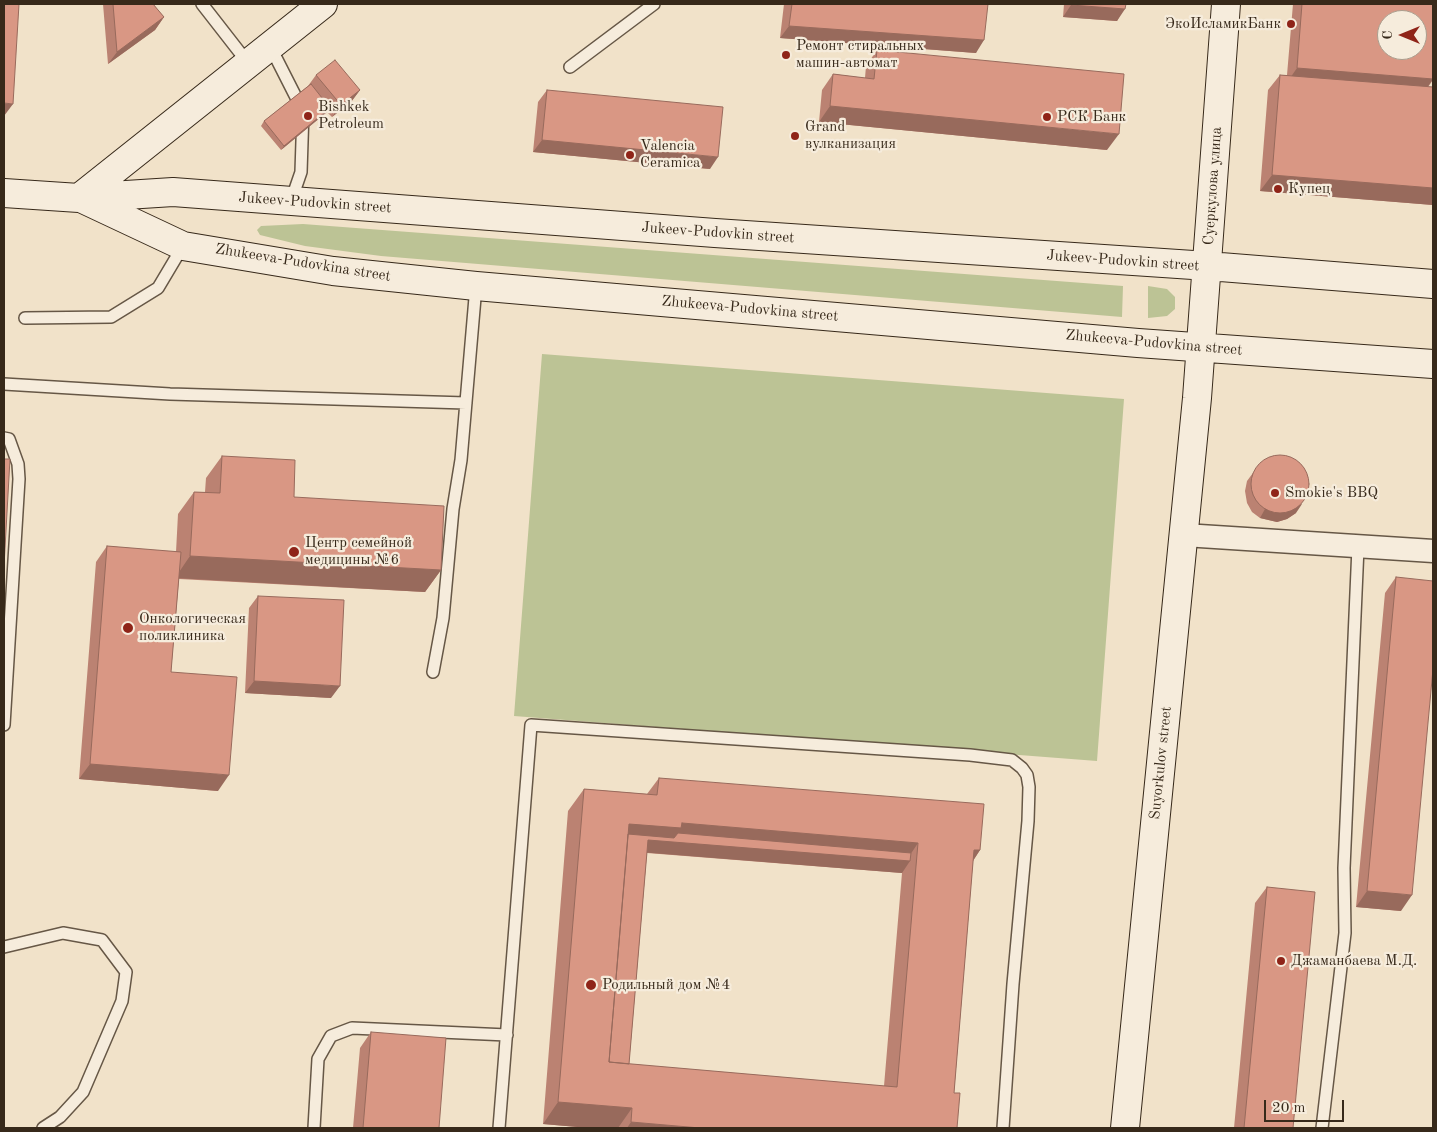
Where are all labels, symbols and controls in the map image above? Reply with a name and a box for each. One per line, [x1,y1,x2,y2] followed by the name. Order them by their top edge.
[1377,10,1427,60] north arrow
[1165,15,1281,33] place label: ЭкоИсламикБанк
[1285,18,1297,30] marker: ЭкоИсламикБанк
[1381,30,1395,40] text: С
[796,37,924,72] place label: Ремонт стиральных машин-автомат
[780,49,792,61] marker: Ремонт стиральных машин-автомат
[318,98,384,133] place label: Bishkek Petroleum
[1057,108,1126,126] place label: РСК Банк
[302,110,314,122] marker: Bishkek Petroleum
[1041,111,1053,123] marker: РСК Банк
[805,118,896,153] place label: Grand вулканизация
[1200,126,1226,246] street label: Суеркулова улица
[789,130,801,142] marker: Grand вулканизация
[640,137,700,172] place label: Valencia Ceramica
[624,149,636,161] marker: Valencia Ceramica
[1288,180,1330,198] place label: Купец
[1272,183,1284,195] marker: Купец
[238,189,392,217] street label: Jukeev-Pudovkin street
[641,219,795,247] street label: Jukeev-Pudovkin street
[214,240,392,286] street label: Zhukeeva-Pudovkina street
[1046,247,1200,275] street label: Jukeev-Pudovkin street
[661,292,839,326] street label: Zhukeeva-Pudovkina street
[1065,326,1243,360] street label: Zhukeeva-Pudovkina street
[1285,484,1378,502] place label: Smokie's BBQ
[1269,487,1281,499] marker: Smokie's BBQ
[305,534,412,569] place label: Центр семейной медицины №6
[287,545,301,559] marker: Центр семейной медицины №6
[139,610,246,645] place label: Онкологическая поликлиника
[121,621,135,635] marker: Онкологическая поликлиника
[1146,705,1176,821] street label: Suyorkulov street
[1291,952,1417,970] place label: Джаманбаева М.Д.
[1275,955,1287,967] marker: Джаманбаева М.Д.
[602,976,730,994] place label: Родильный дом №4
[584,978,598,992] marker: Родильный дом №4
[1267,1090,1347,1122] scale bar
[1272,1101,1306,1116] text: 20 m

